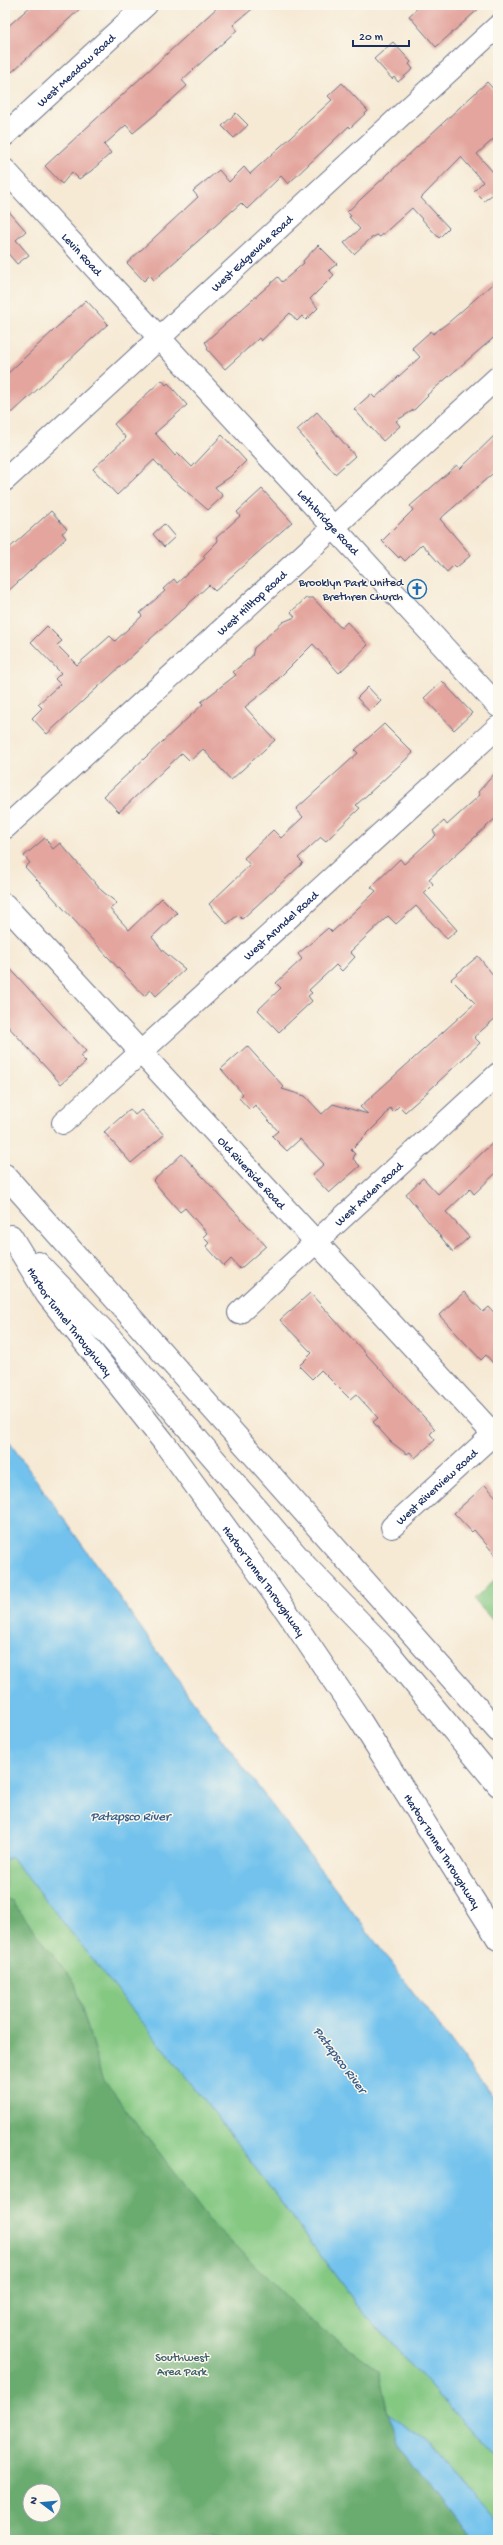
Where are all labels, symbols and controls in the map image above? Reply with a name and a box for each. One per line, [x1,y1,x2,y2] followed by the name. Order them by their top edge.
[353,22,409,48] scale bar
[35,31,120,111] street label: West Meadow Road
[359,31,384,45] text: 20 m
[209,213,297,296] street label: West Edgevale Road
[58,231,105,280] street label: Levin Road
[293,487,361,560] street label: Lethbridge Road
[215,568,291,639] street label: West Hilltop Road
[298,577,404,605] place label: Brooklyn Park United Brethren Church
[406,578,428,600] church icon: Brooklyn Park United Brethren Church
[241,888,323,964] street label: West Arundel Road
[213,1135,288,1214] street label: Old Riverside Road
[333,1159,407,1230] street label: West Arden Road
[23,1265,114,1380] street label: Harbor Tunnel Throughway
[394,1446,482,1529] street label: West Riverview Road
[218,1524,307,1640] street label: Harbor Tunnel Throughway
[399,1792,482,1912] street label: Harbor Tunnel Throughway
[90,1810,172,1825] water label: Patapsco River
[309,2024,370,2098] water label: Patapsco River
[155,2352,210,2380] park label: Southwest Area Park
[22,2483,62,2523] north arrow
[28,2496,41,2506] text: N

